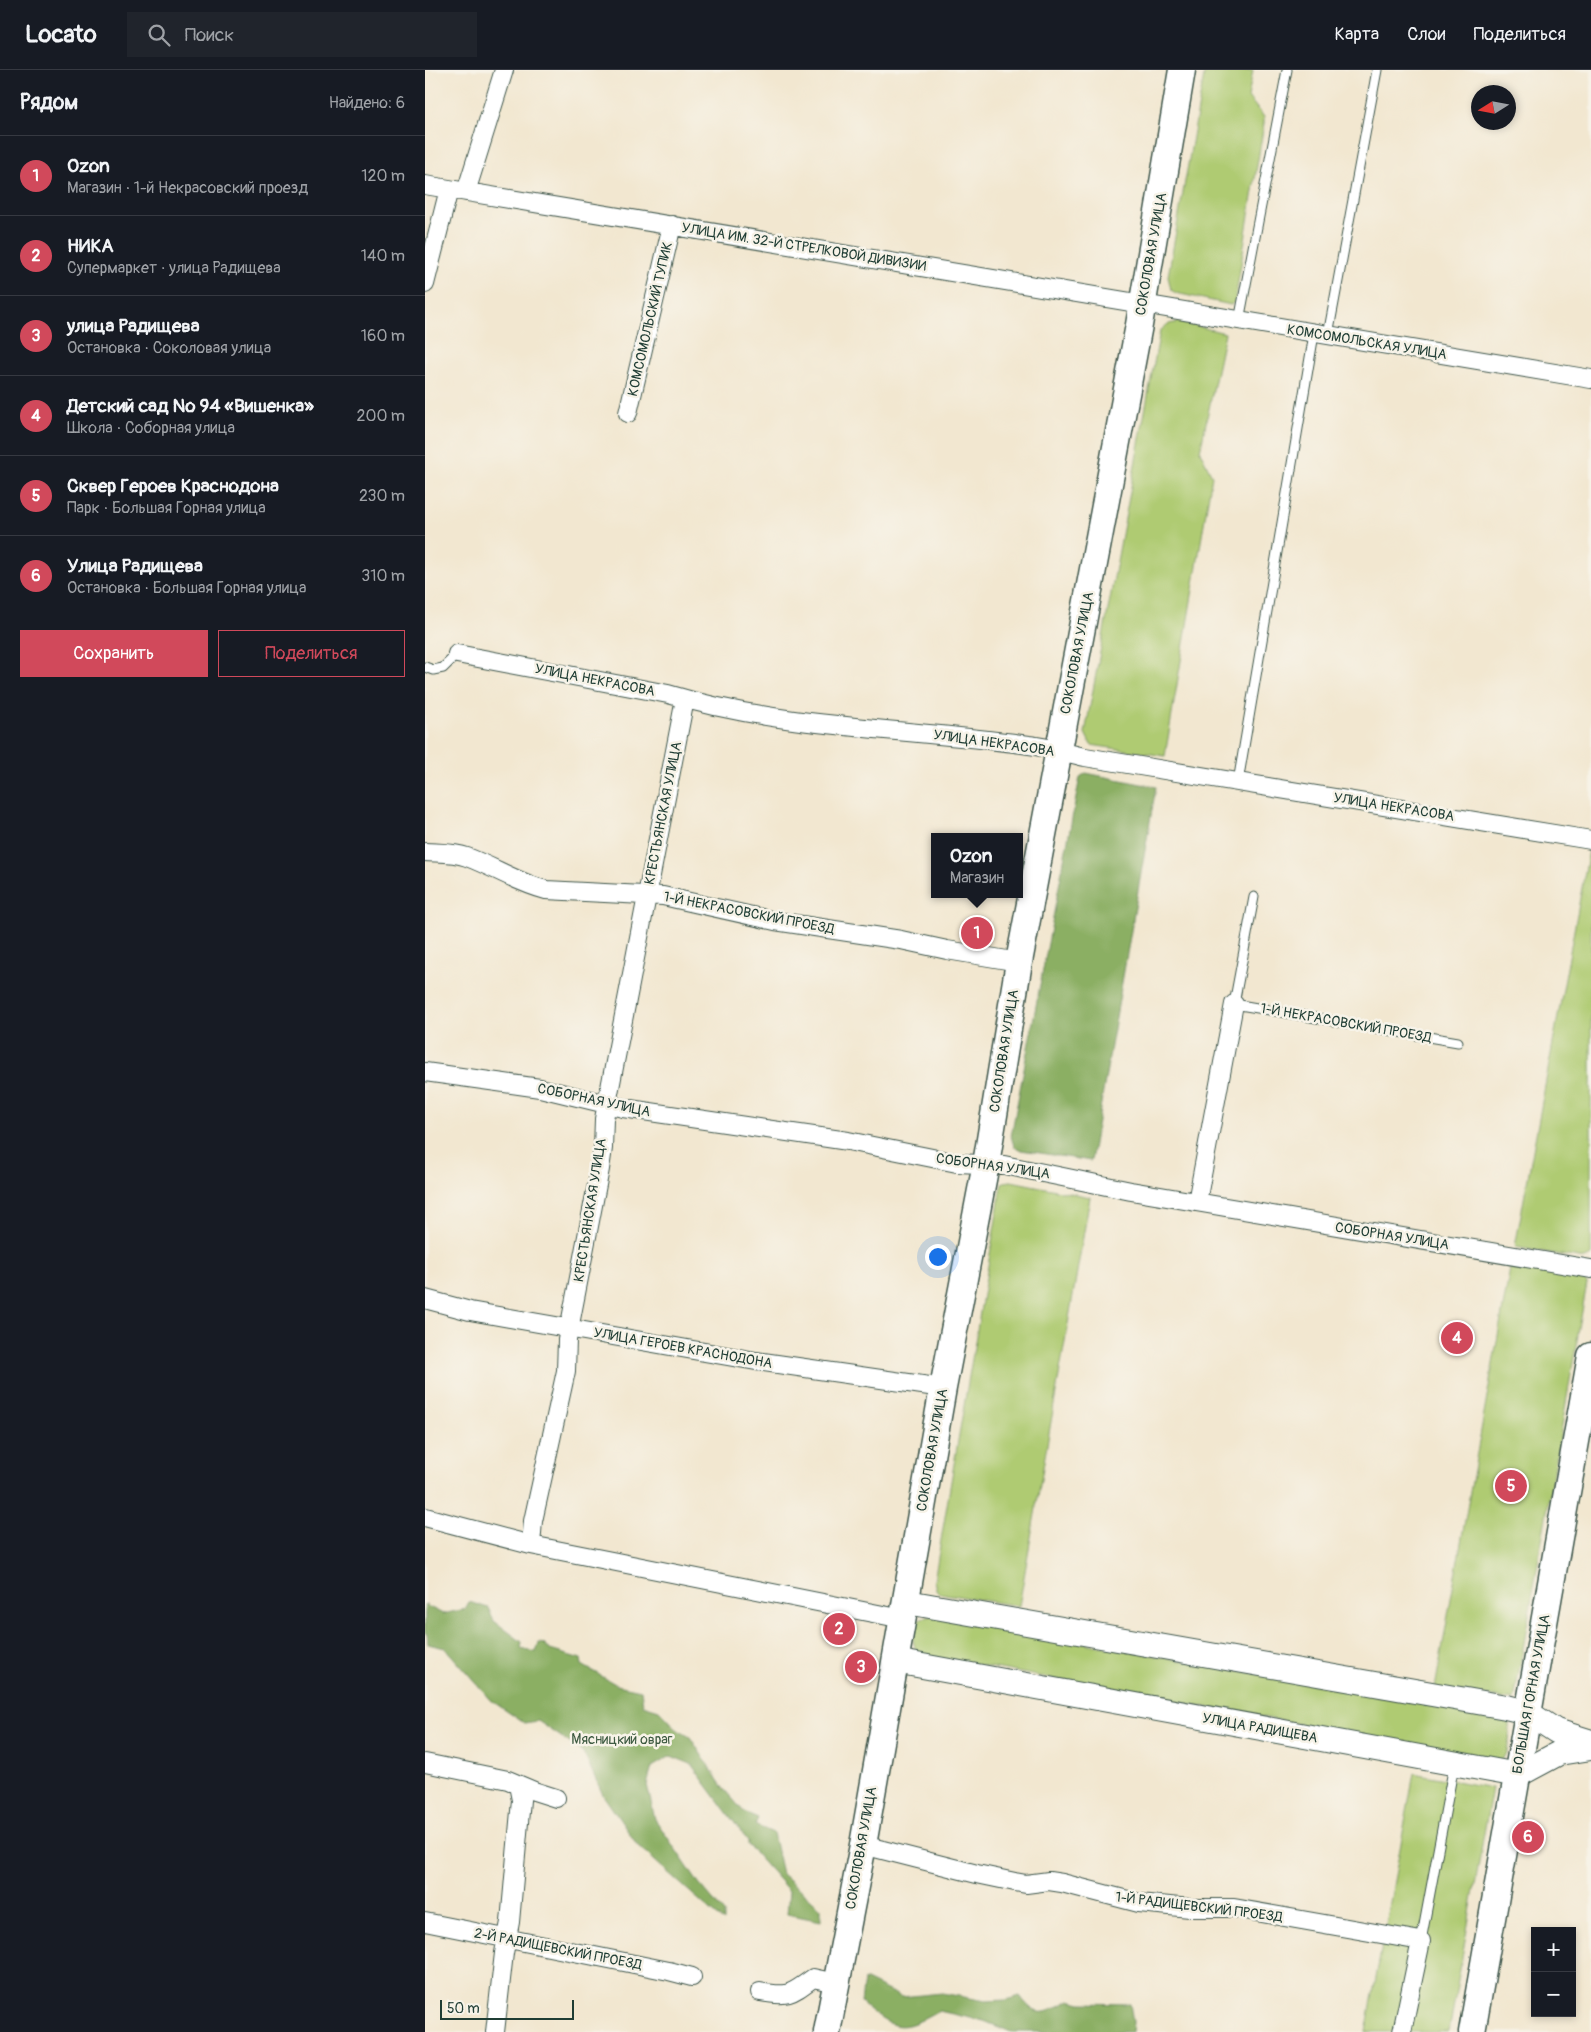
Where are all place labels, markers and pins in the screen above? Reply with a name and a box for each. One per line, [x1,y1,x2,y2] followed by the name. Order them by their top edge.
[961,914,993,952] pin: 1
[1441,1319,1473,1357] pin: 4
[1495,1467,1527,1505] pin: 5
[823,1610,855,1648] pin: 2
[845,1648,877,1686] pin: 3
[1512,1818,1544,1856] pin: 6

